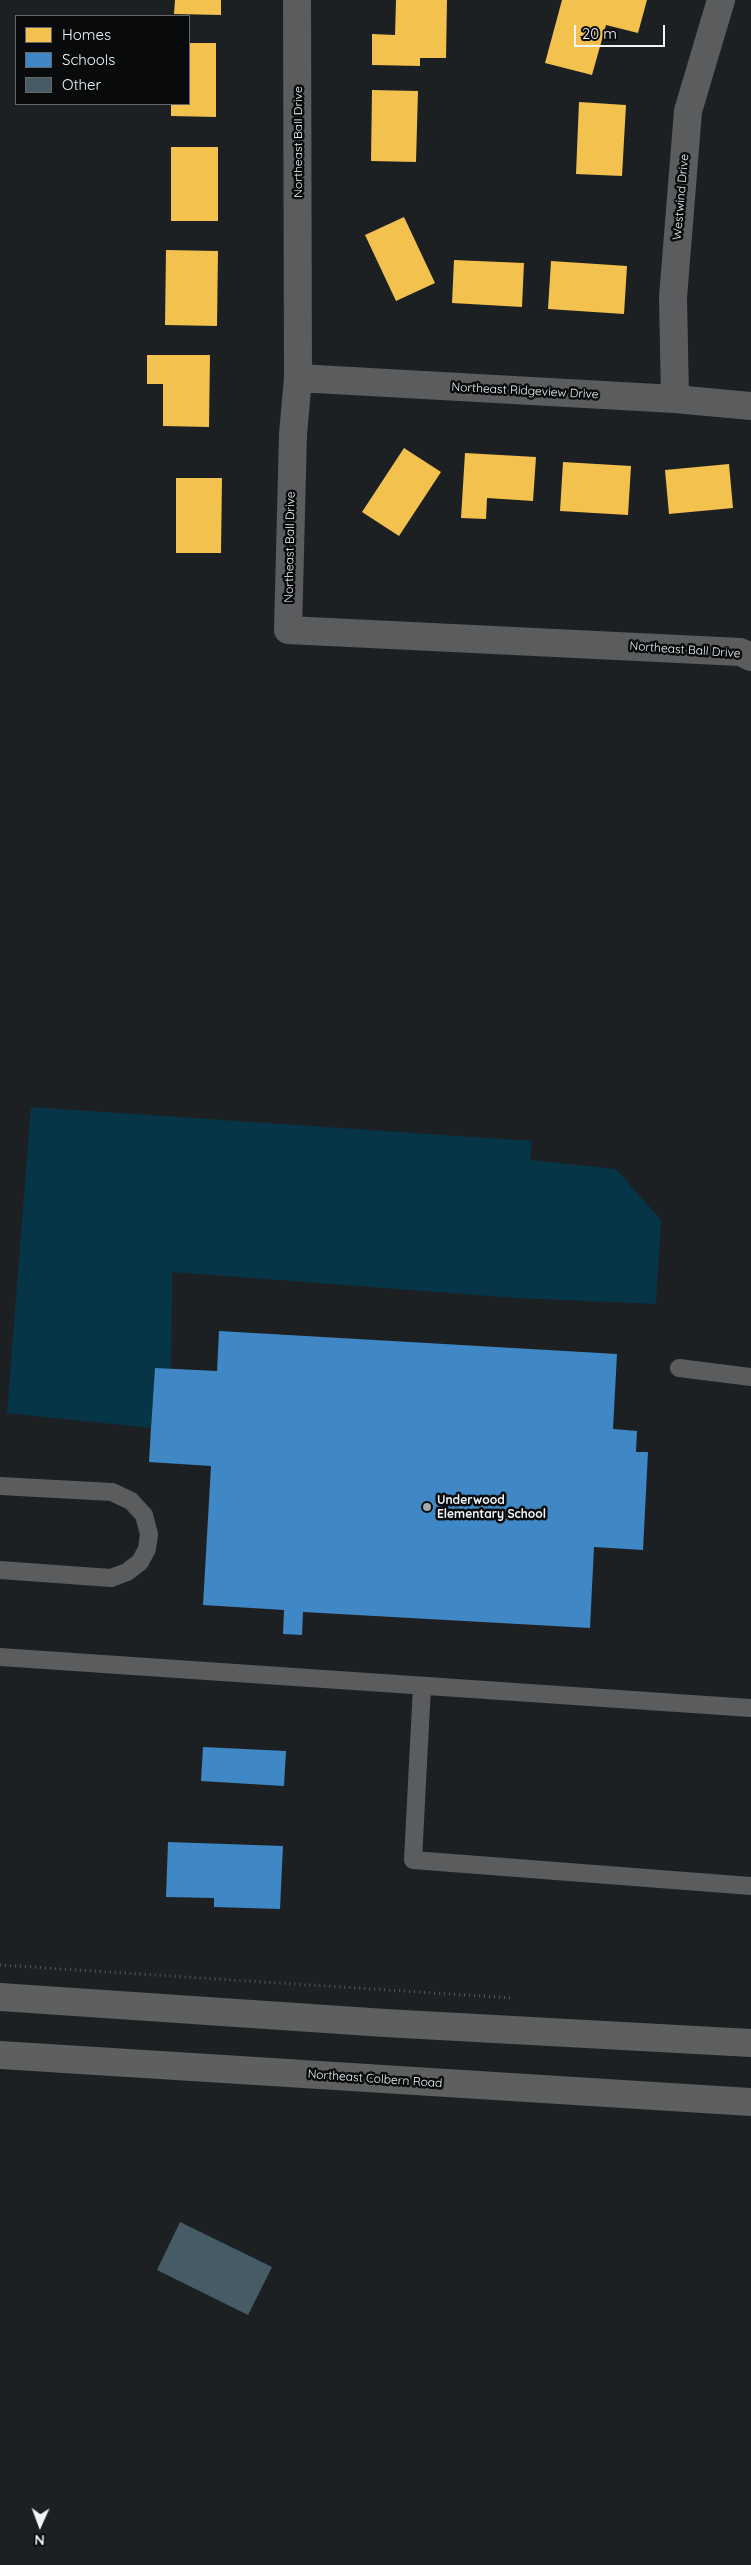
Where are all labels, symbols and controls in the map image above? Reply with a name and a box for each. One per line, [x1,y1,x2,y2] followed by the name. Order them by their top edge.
[15,15,190,105] legend
[576,15,667,47] scale bar
[582,24,617,43] text: 20 m
[62,25,111,44] text: Homes
[62,50,115,69] text: Schools
[62,75,101,94] text: Other
[291,86,305,198] street label: Northeast Ball Drive
[670,153,692,241] street label: Westwind Drive
[451,380,599,402] street label: Northeast Ridgeview Drive
[282,491,298,603] street label: Northeast Ball Drive
[629,639,741,661] street label: Northeast Ball Drive
[437,1493,546,1521] place label: Underwood Elementary School
[421,1501,433,1513] marker: Underwood Elementary School
[307,2067,443,2091] street label: Northeast Colbern Road
[15,2500,65,2550] north arrow
[34,2531,45,2549] text: N

